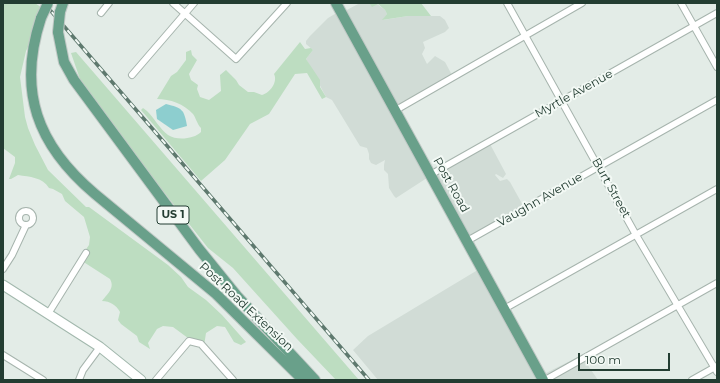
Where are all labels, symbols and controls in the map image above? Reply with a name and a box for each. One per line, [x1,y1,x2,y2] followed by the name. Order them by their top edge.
[533,67,615,121] street label: Myrtle Avenue
[430,155,472,215] street label: Post Road
[589,155,633,221] street label: Burt Street
[495,170,585,230] street label: Vaughn Avenue
[157,206,189,224] road number: US 1
[196,260,296,354] street label: Post Road Extension
[580,345,672,371] scale bar
[585,352,621,367] text: 100 m

